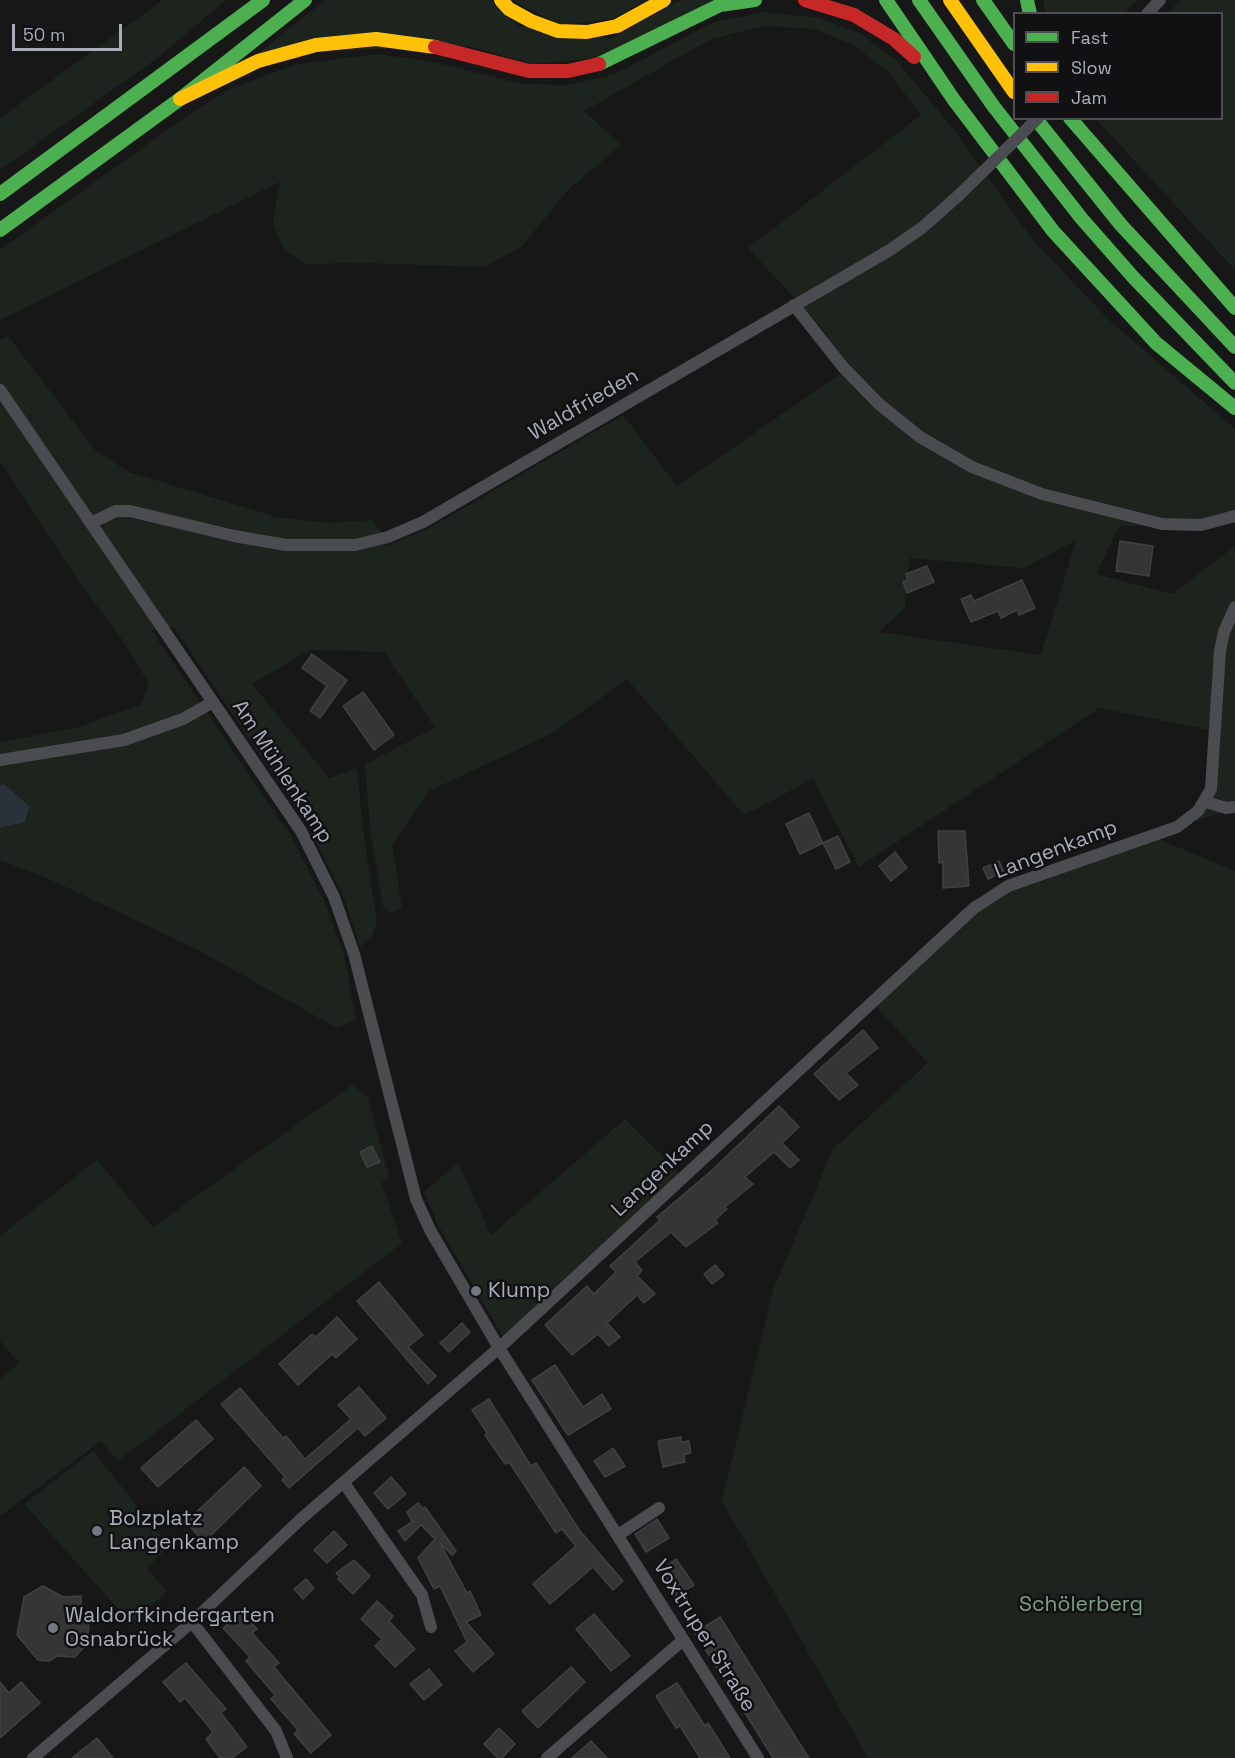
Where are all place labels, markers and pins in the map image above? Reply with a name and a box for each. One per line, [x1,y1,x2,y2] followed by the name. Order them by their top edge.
[488,1278,550,1304] place label: Klump
[469,1284,483,1298] marker: Klump
[109,1506,239,1556] place label: Bolzplatz Langenkamp
[90,1524,104,1538] marker: Bolzplatz Langenkamp
[65,1603,275,1653] place label: Waldorfkindergarten Osnabrück
[46,1621,60,1635] marker: Waldorfkindergarten Osnabrück

